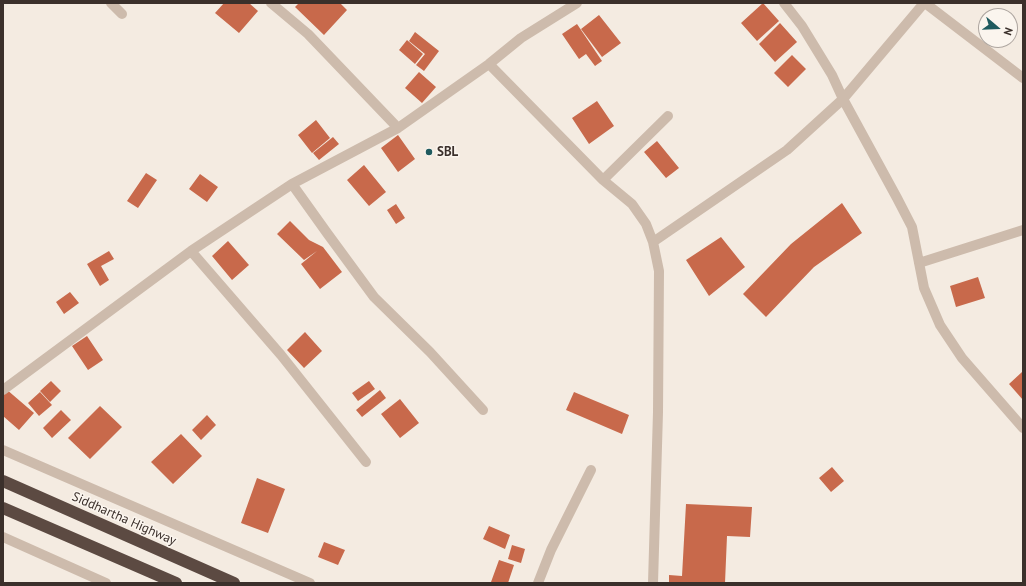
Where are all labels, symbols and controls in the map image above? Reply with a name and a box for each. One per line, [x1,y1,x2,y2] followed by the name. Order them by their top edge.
[978,8,1018,48] north arrow
[1001,26,1016,37] text: N
[437,144,458,160] place label: SBL
[424,147,434,157] marker: SBL
[69,489,179,549] street label: Siddhartha Highway

